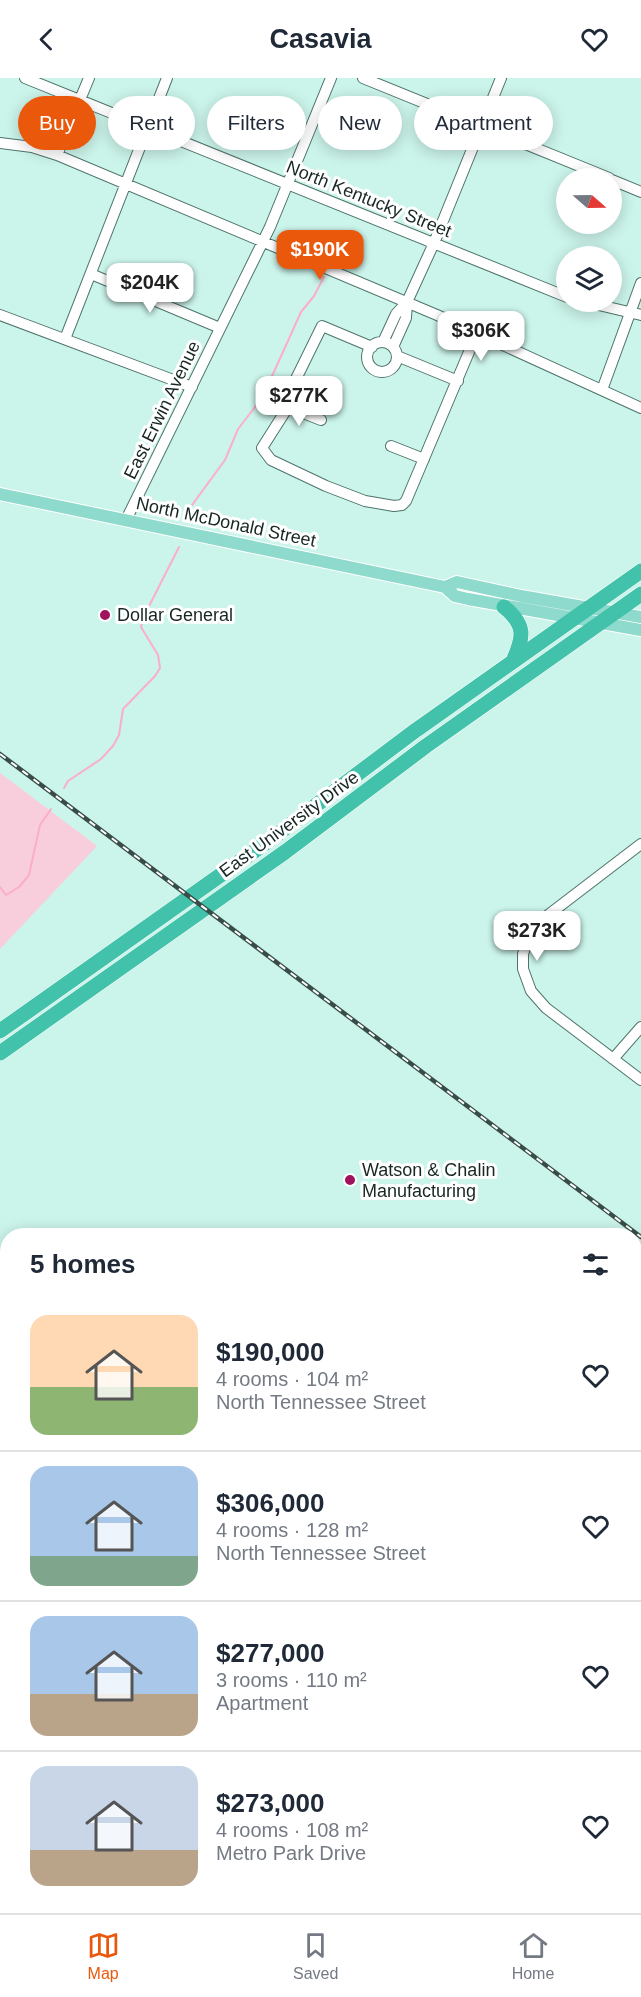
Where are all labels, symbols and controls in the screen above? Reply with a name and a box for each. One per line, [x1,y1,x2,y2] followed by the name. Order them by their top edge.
[30,23,63,56] icon: back
[578,23,611,56] icon: heart
[269,24,372,54] text: Casavia
[18,96,96,150] chip: Buy
[108,96,195,150] chip: Rent
[207,96,306,150] chip: Filters
[318,96,402,150] chip: New
[414,96,553,150] chip: Apartment
[284,157,454,241] street label: North Kentucky Street
[556,168,622,234] north arrow
[556,168,622,312] map controls
[278,230,362,281] pin: $190K
[291,238,349,260] text: $190K
[556,246,622,312] button: layers
[108,263,192,314] pin: $204K
[121,271,179,293] text: $204K
[439,311,523,362] pin: $306K
[452,319,510,341] text: $306K
[120,338,204,482] street label: East Erwin Avenue
[257,376,341,427] pin: $277K
[270,384,328,406] text: $277K
[134,493,318,551] street label: North McDonald Street
[117,605,233,625] place label: Dollar General
[98,608,112,622] marker: Dollar General
[216,767,362,881] street label: East University Drive
[495,911,579,962] pin: $273K
[508,919,566,941] text: $273K
[362,1160,495,1201] place label: Watson & Chalin Manufacturing
[343,1173,357,1187] marker: Watson & Chalin Manufacturing
[579,1248,612,1281] icon: filters
[30,1249,136,1279] text: 5 homes
[216,1337,324,1367] text: $190,000
[78,1339,150,1411] icon: home
[579,1359,612,1392] icon: heart
[216,1368,368,1390] text: 4 rooms · 104 m²
[216,1391,426,1413] text: North Tennessee Street
[216,1488,324,1518] text: $306,000
[78,1490,150,1562] icon: home
[579,1510,612,1543] icon: heart
[216,1519,368,1541] text: 4 rooms · 128 m²
[216,1542,426,1564] text: North Tennessee Street
[216,1638,324,1668] text: $277,000
[78,1640,150,1712] icon: home
[579,1660,612,1693] icon: heart
[216,1669,367,1691] text: 3 rooms · 110 m²
[216,1692,308,1714] text: Apartment
[216,1788,324,1818] text: $273,000
[78,1790,150,1862] icon: home
[579,1810,612,1843] icon: heart
[216,1819,368,1841] text: 4 rooms · 108 m²
[216,1842,366,1864] text: Metro Park Drive
[87,1929,120,1983] tab: Map
[293,1929,338,1983] tab: Saved
[512,1929,554,1983] tab: Home

